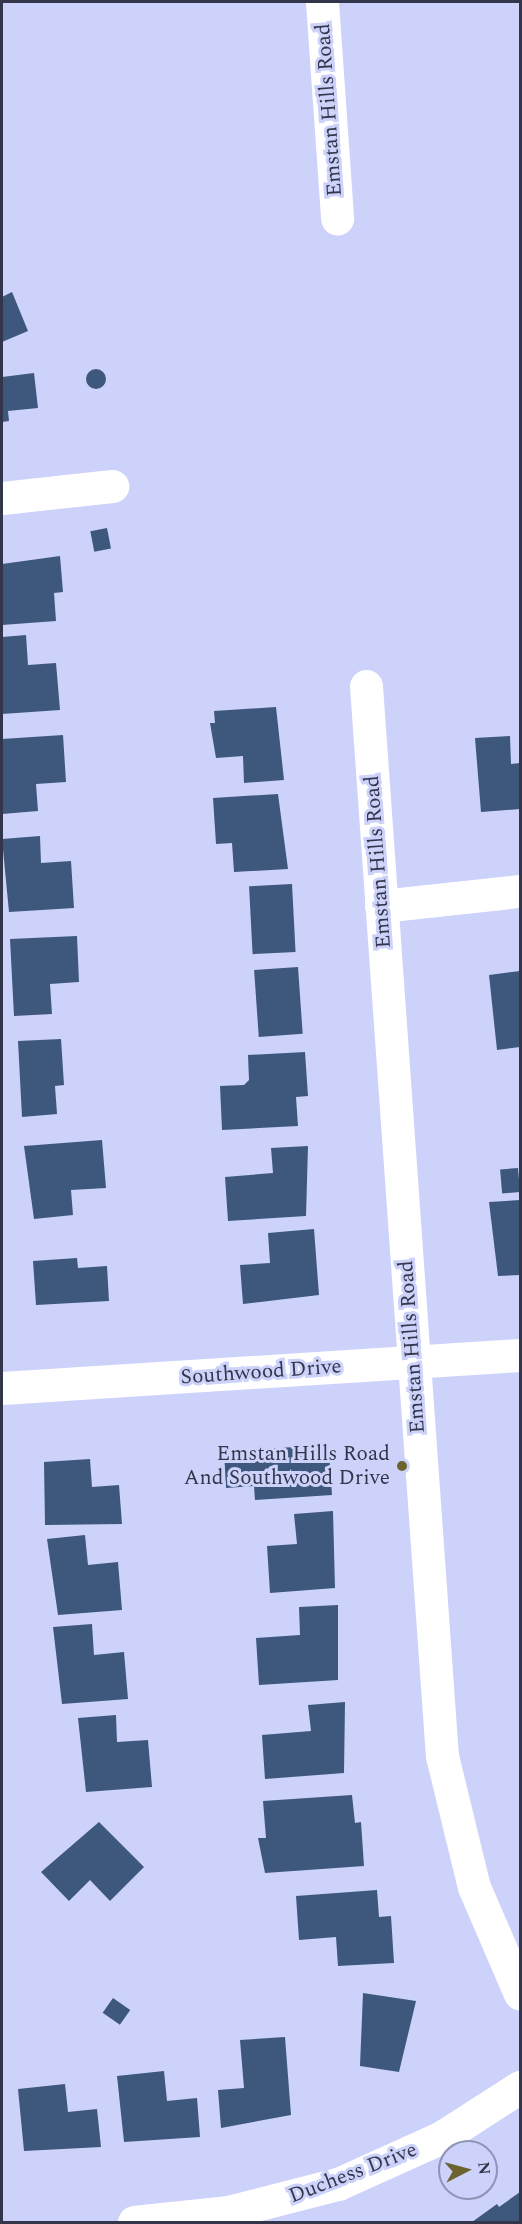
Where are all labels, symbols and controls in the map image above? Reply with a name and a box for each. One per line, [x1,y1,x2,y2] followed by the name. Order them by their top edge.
[310,23,348,197] street label: Emstan Hills Road
[359,775,397,949] street label: Emstan Hills Road
[393,1260,431,1434] street label: Emstan Hills Road
[180,1354,342,1390] street label: Southwood Drive
[184,1441,390,1491] place label: Emstan Hills Road And Southwood Drive
[395,1459,409,1473] marker: Emstan Hills Road And Southwood Drive
[285,2137,421,2209] street label: Duchess Drive
[438,2140,498,2200] north arrow
[471,2161,497,2176] text: N

